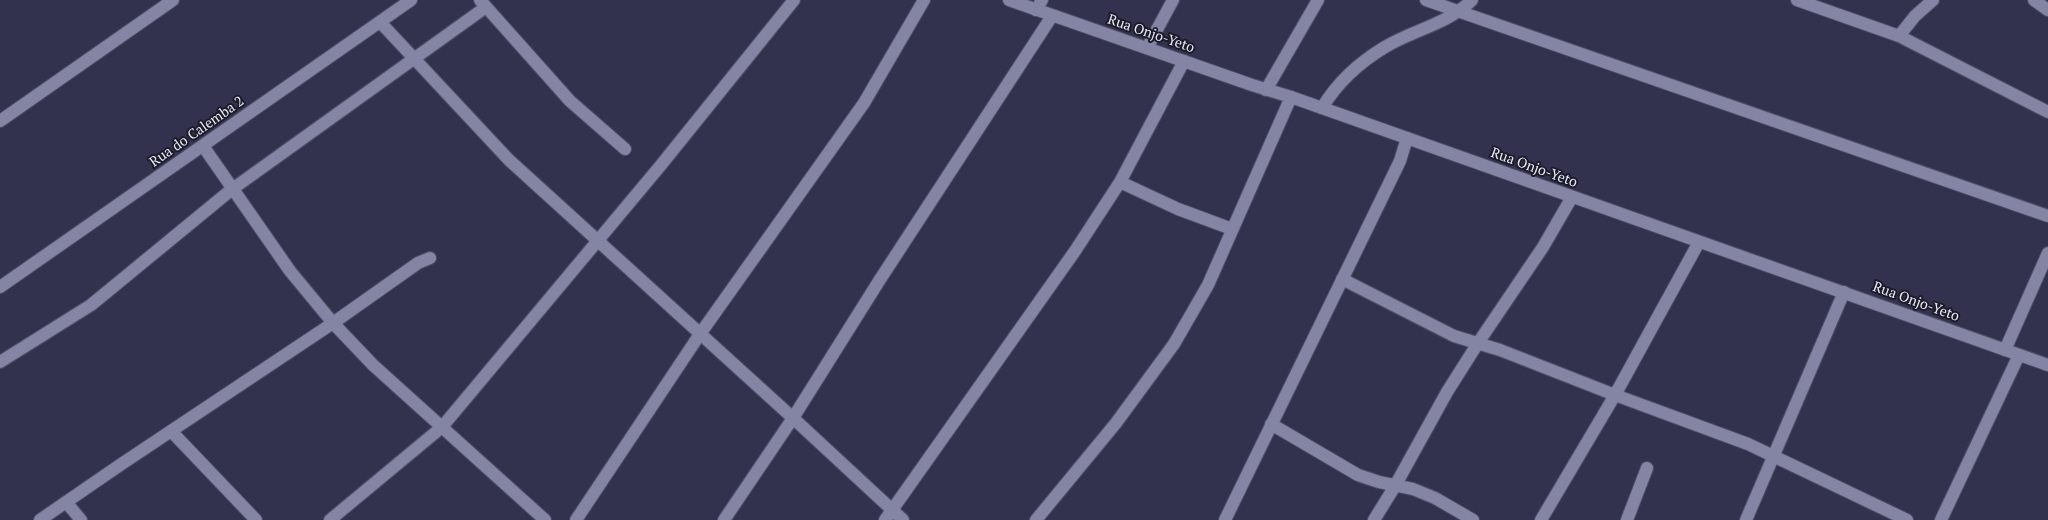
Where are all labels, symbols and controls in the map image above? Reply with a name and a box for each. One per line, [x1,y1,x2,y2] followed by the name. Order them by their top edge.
[1105,11,1197,57] street label: Rua Onjo-Yeto
[147,93,247,171] street label: Rua do Calemba 2
[1488,145,1580,191] street label: Rua Onjo-Yeto
[1870,279,1962,325] street label: Rua Onjo-Yeto

